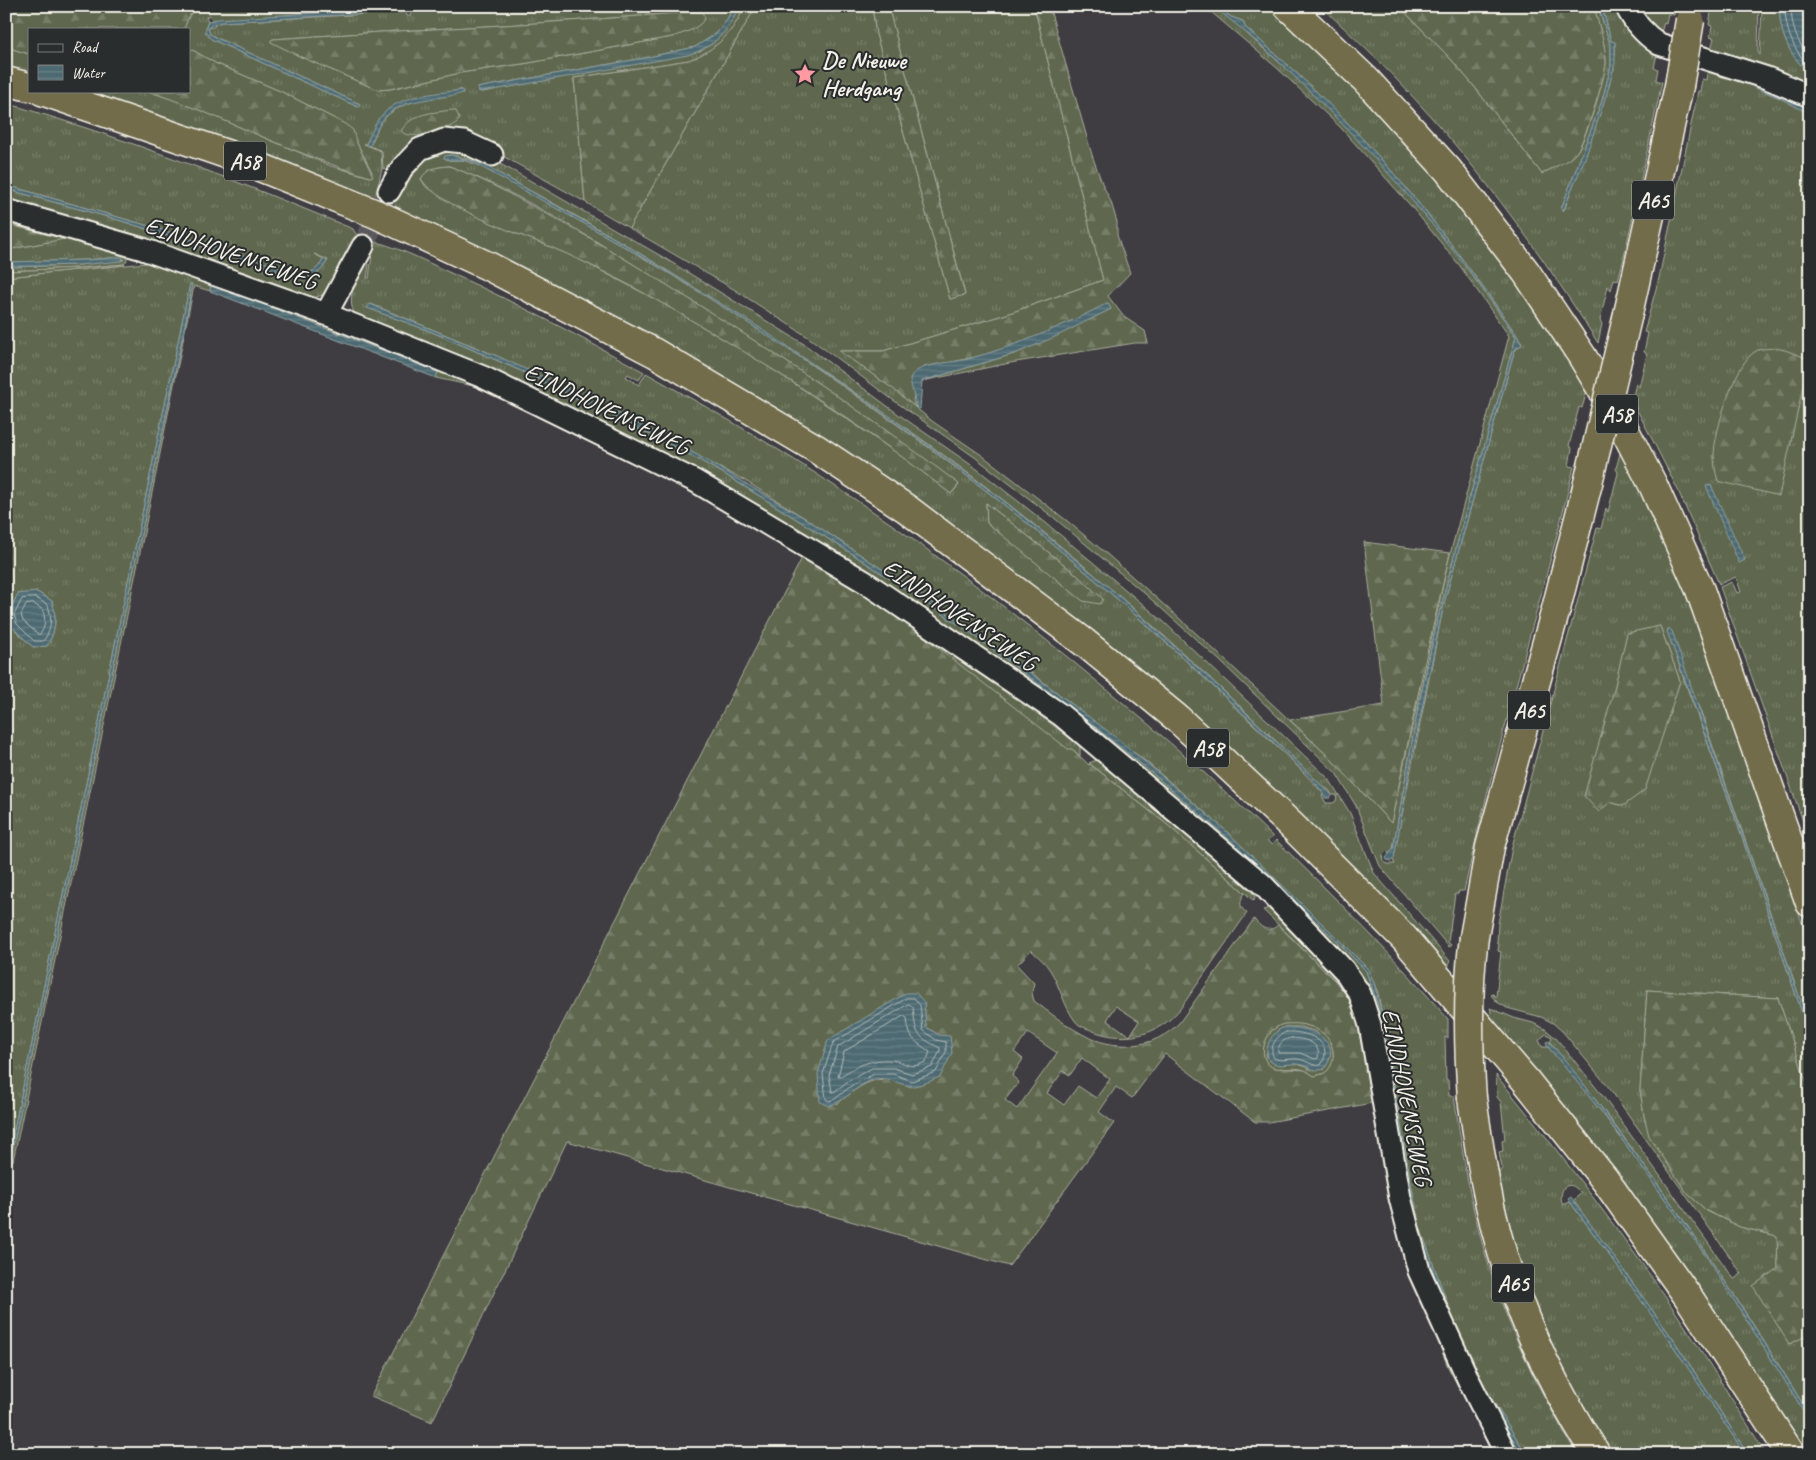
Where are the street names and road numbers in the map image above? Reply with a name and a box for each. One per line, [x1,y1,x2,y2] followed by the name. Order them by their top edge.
[224,142,266,180] road number: A58
[1632,180,1674,220] road number: A65
[141,210,323,297] street label: EINDHOVENSEWEG
[520,356,696,463] street label: EINDHOVENSEWEG
[1596,394,1638,434] road number: A58
[877,552,1045,679] street label: EINDHOVENSEWEG
[1508,690,1550,730] road number: A65
[1187,728,1229,768] road number: A58
[1375,1006,1439,1190] street label: EINDHOVENSEWEG
[1492,1264,1534,1302] road number: A65

